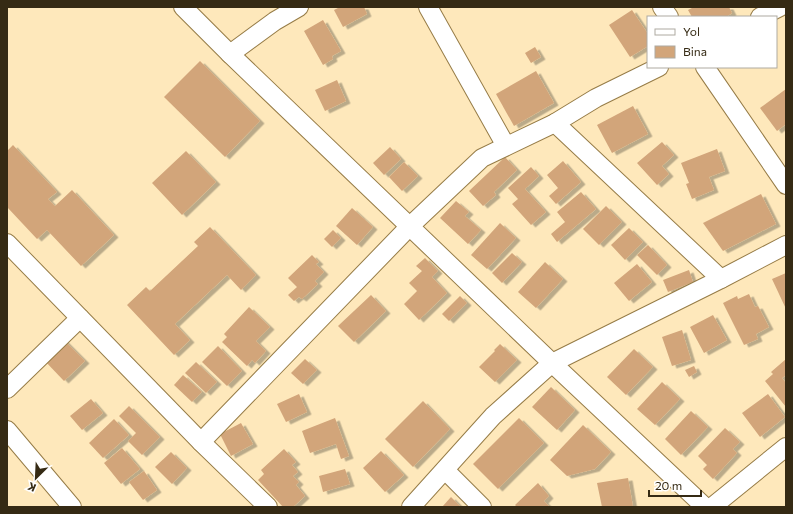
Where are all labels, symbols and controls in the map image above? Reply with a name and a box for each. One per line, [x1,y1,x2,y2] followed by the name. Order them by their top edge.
[647,16,777,68] legend
[683,24,700,38] text: Yol
[683,44,707,58] text: Bina
[16,458,56,498] north arrow
[649,472,701,498] scale bar
[655,478,682,492] text: 20 m
[25,480,38,495] text: K

